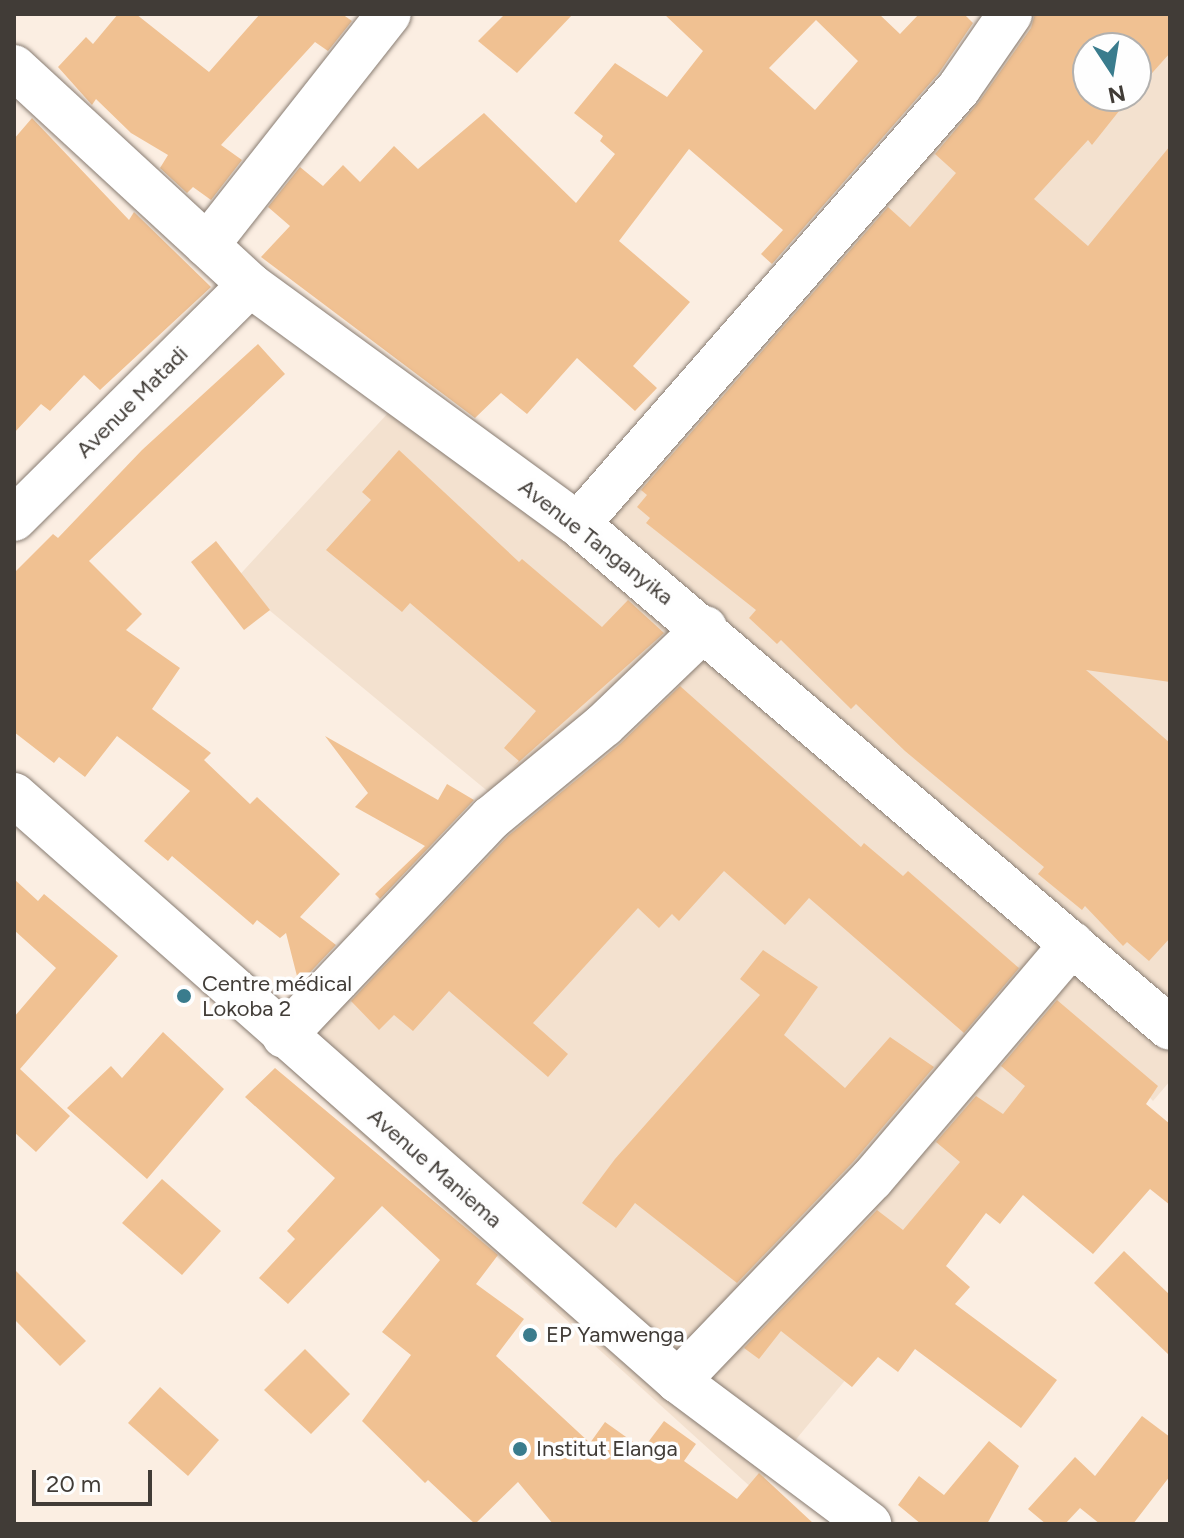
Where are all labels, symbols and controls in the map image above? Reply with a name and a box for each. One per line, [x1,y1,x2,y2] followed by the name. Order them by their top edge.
[1072,32,1152,112] north arrow
[1106,79,1128,109] text: N
[71,341,193,463] street label: Avenue Matadi
[514,474,678,610] street label: Avenue Tanganyika
[202,970,352,1022] place label: Centre médical Lokoba 2
[173,985,195,1007] marker: Centre médical Lokoba 2
[363,1103,507,1233] street label: Avenue Maniema
[546,1322,684,1348] place label: EP Yamwenga
[521,1326,539,1344] marker: EP Yamwenga
[536,1436,678,1462] place label: Institut Elanga
[511,1440,529,1458] marker: Institut Elanga
[36,1454,156,1504] scale bar
[46,1469,101,1498] text: 20 m

